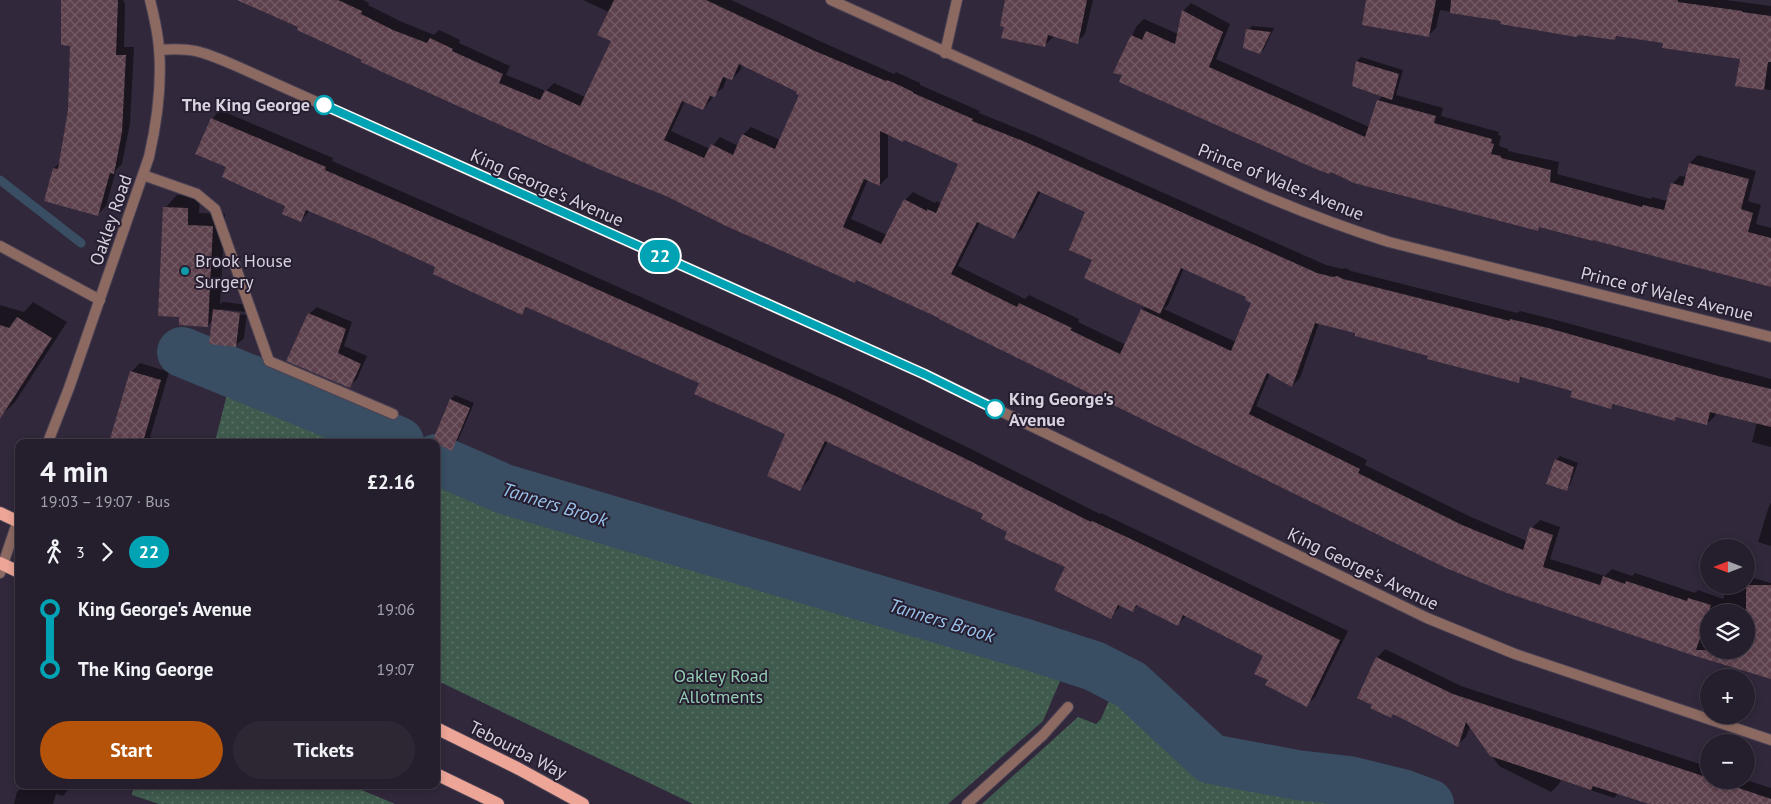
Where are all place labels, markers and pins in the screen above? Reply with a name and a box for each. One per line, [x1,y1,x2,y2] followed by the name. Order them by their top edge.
[182,93,310,116] place label: The King George
[314,95,334,115] marker: The King George
[195,249,292,293] place label: Brook House Surgery
[179,265,191,277] marker: Brook House Surgery
[1009,387,1114,431] place label: King George's Avenue
[985,399,1005,419] marker: King George's Avenue

